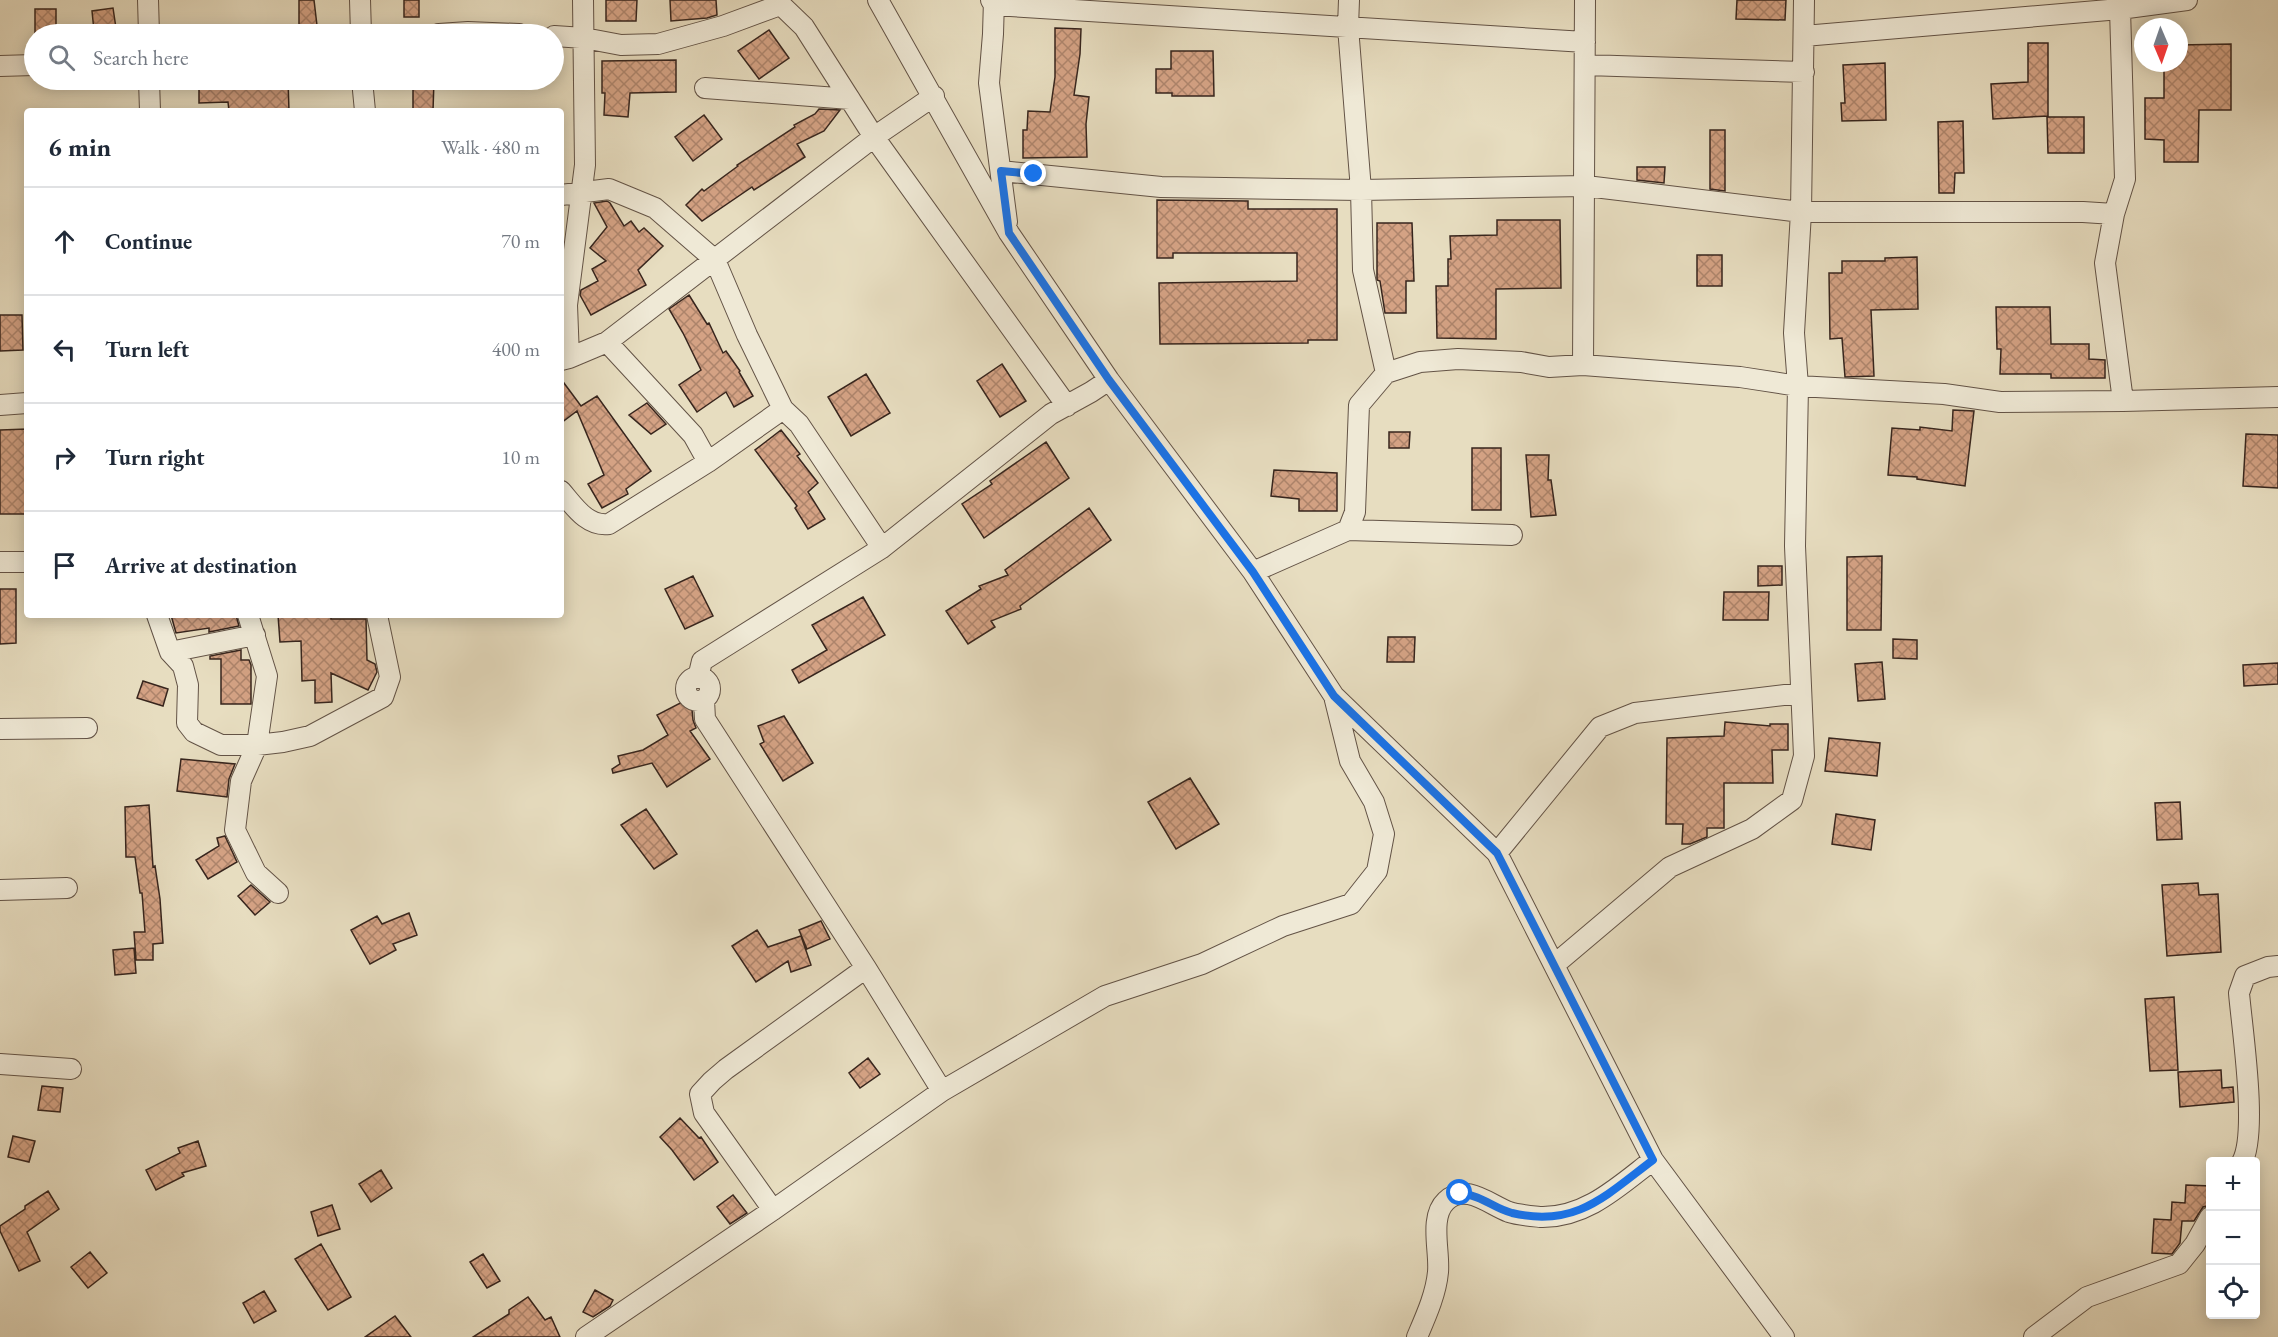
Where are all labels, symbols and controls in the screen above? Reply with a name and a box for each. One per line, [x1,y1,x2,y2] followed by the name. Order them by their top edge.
[2134,18,2188,72] north arrow
[24,24,564,90] search box
[45,41,78,74] icon: search
[93,43,188,72] text: Search here
[48,130,111,164] text: 6 min
[441,134,540,160] text: Walk · 480 m
[1020,160,1046,186] route end
[48,225,81,258] icon: ahead
[105,227,192,256] text: Continue
[501,228,540,254] text: 70 m
[48,333,81,366] icon: left
[105,335,189,364] text: Turn left
[492,336,540,362] text: 400 m
[48,441,81,474] icon: right
[105,443,204,472] text: Turn right
[501,444,540,470] text: 10 m
[48,549,81,582] icon: arrive
[105,551,297,580] text: Arrive at destination
[2206,1157,2260,1319] map controls
[2206,1157,2260,1211] button: +
[1446,1179,1472,1205] route start
[2206,1211,2260,1265] button: −
[2206,1265,2260,1319] button: locate

